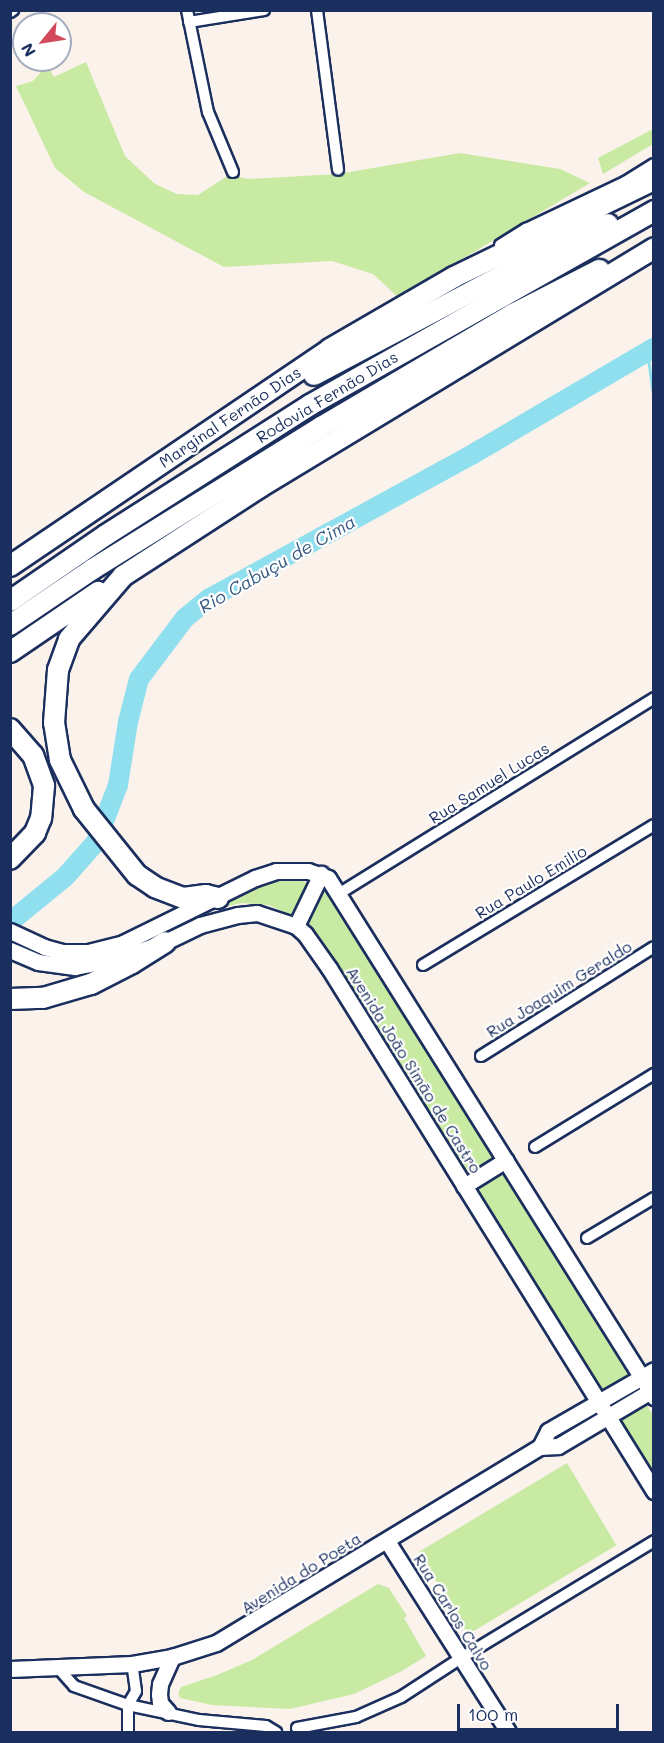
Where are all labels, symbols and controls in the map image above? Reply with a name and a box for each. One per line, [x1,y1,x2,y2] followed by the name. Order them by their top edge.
[12,12,72,72] north arrow
[16,40,40,61] text: N
[253,347,401,447] street label: Rodovia Fernão Dias
[155,362,305,472] street label: Marginal Fernão Dias
[195,510,359,618] water label: Rio Cabuçu de Cima
[425,738,553,828] street label: Rua Samuel Lucas
[472,841,590,923] street label: Rua Paulo Emilio
[483,936,635,1042] street label: Rua Joaquim Geraldo
[342,963,486,1177] street label: Avenida João Simão de Castro
[237,1528,365,1618] street label: Avenida do Poeta
[410,1550,496,1674] street label: Rua Carlos Calvo
[460,1692,622,1730] scale bar
[468,1702,518,1726] text: 100 m

